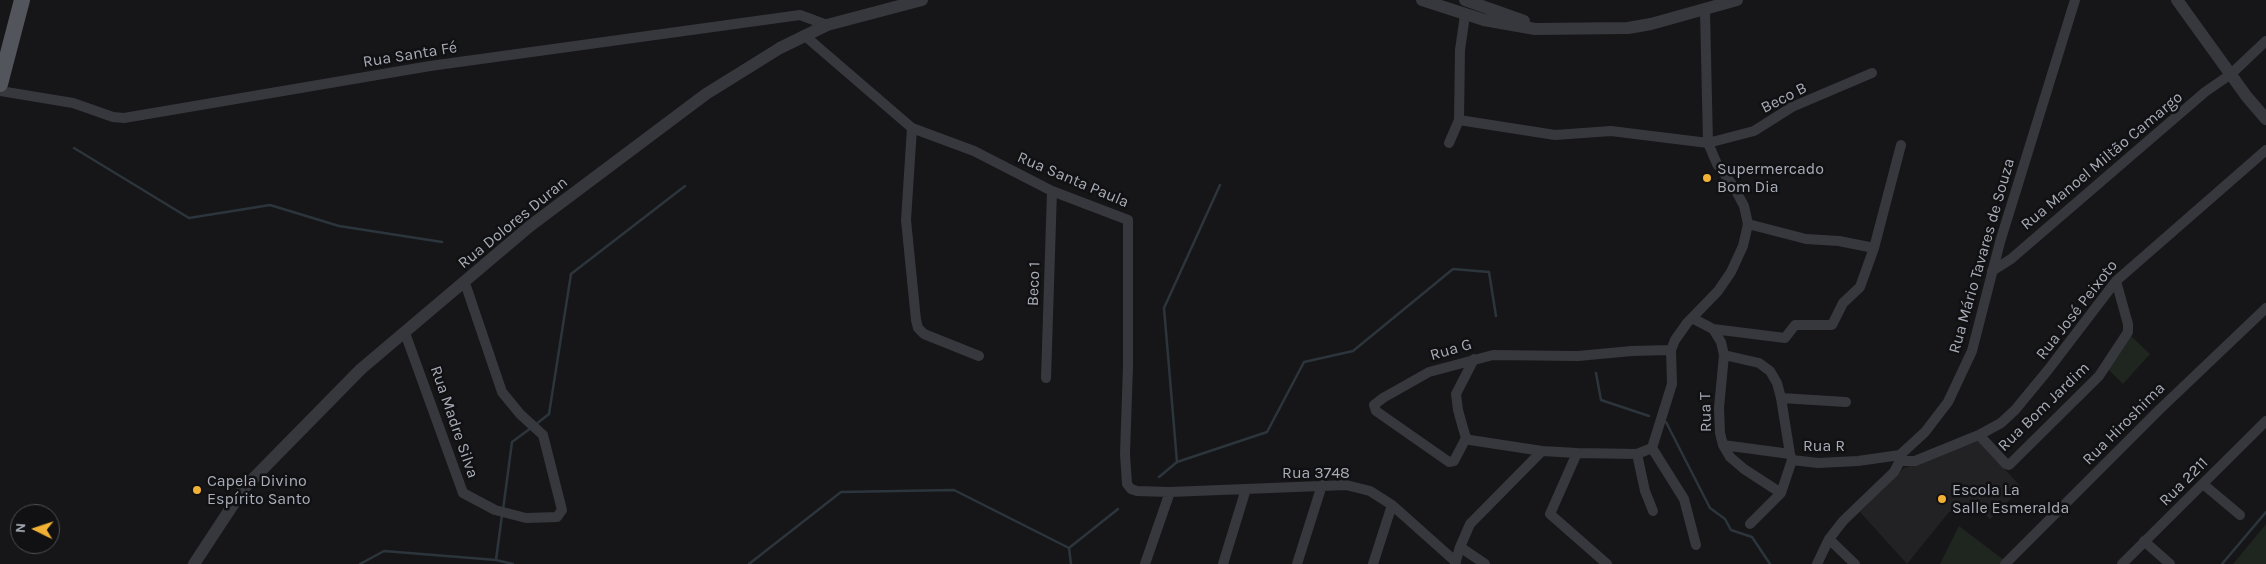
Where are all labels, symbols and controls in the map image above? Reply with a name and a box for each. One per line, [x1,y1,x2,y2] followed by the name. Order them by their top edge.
[362,38,458,72] street label: Rua Santa Fé
[1758,78,1810,118] street label: Beco B
[2017,88,2187,234] street label: Rua Manoel Miltão Camargo
[1014,148,1132,212] street label: Rua Santa Paula
[1945,156,2019,356] street label: Rua Mário Tavares de Souza
[1717,159,1824,197] place label: Supermercado Bom Dia
[1701,172,1713,184] marker: Supermercado Bom Dia
[454,173,572,273] street label: Rua Dolores Duran
[2032,256,2122,364] street label: Rua José Peixoto
[1024,262,1044,306] street label: Beco 1
[1428,335,1474,365] street label: Rua G
[1994,358,2094,456] street label: Rua Bom Jardim
[426,363,482,481] street label: Rua Madre Silva
[2079,379,2169,469] street label: Rua Hiroshima
[1696,392,1716,432] street label: Rua T
[1803,436,1845,456] street label: Rua R
[2156,454,2212,510] street label: Rua 2211
[1282,463,1350,483] street label: Rua 3748
[207,471,311,509] place label: Capela Divino Espírito Santo
[1952,480,2069,518] place label: Escola La Salle Esmeralda
[191,484,203,496] marker: Capela Divino Espírito Santo
[1936,493,1948,505] marker: Escola La Salle Esmeralda
[10,504,60,554] north arrow
[12,522,29,534] text: N

